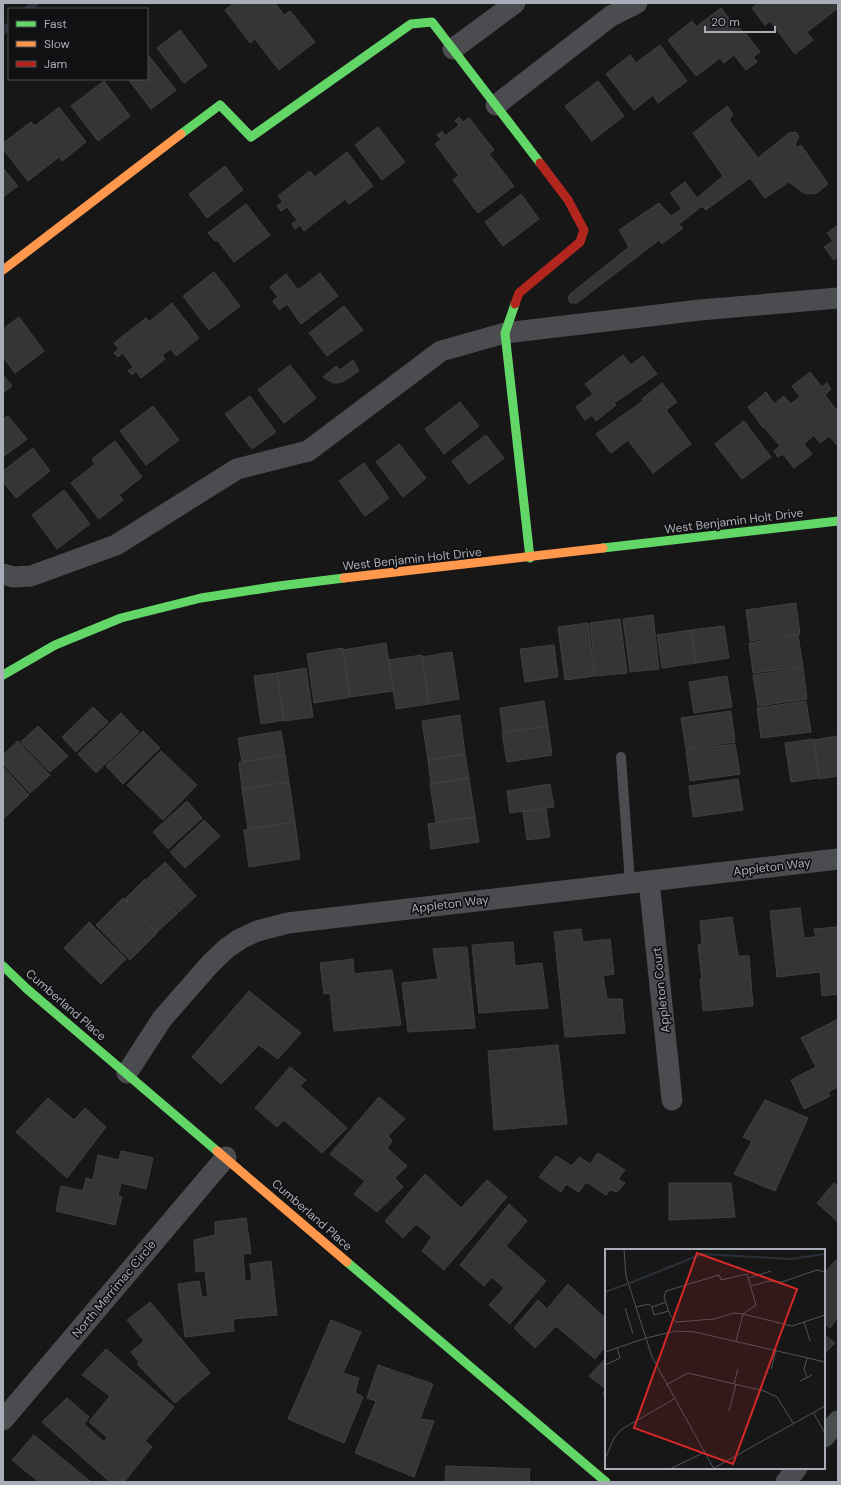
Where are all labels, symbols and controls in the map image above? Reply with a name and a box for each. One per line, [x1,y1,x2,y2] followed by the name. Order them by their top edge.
[8,8,148,80] legend
[705,8,775,34] scale bar
[711,14,740,30] text: 20 m
[44,16,67,32] text: Fast
[44,36,70,52] text: Slow
[44,56,67,72] text: Jam
[664,505,805,537] street label: West Benjamin Holt Drive
[342,544,483,574] street label: West Benjamin Holt Drive
[732,854,812,880] street label: Appleton Way
[410,891,490,917] street label: Appleton Way
[649,946,673,1033] street label: Appleton Court
[22,966,110,1044] street label: Cumberland Place
[268,1176,356,1254] street label: Cumberland Place
[68,1237,160,1341] street label: North Merrimac Circle
[605,1249,825,1469] inset map

